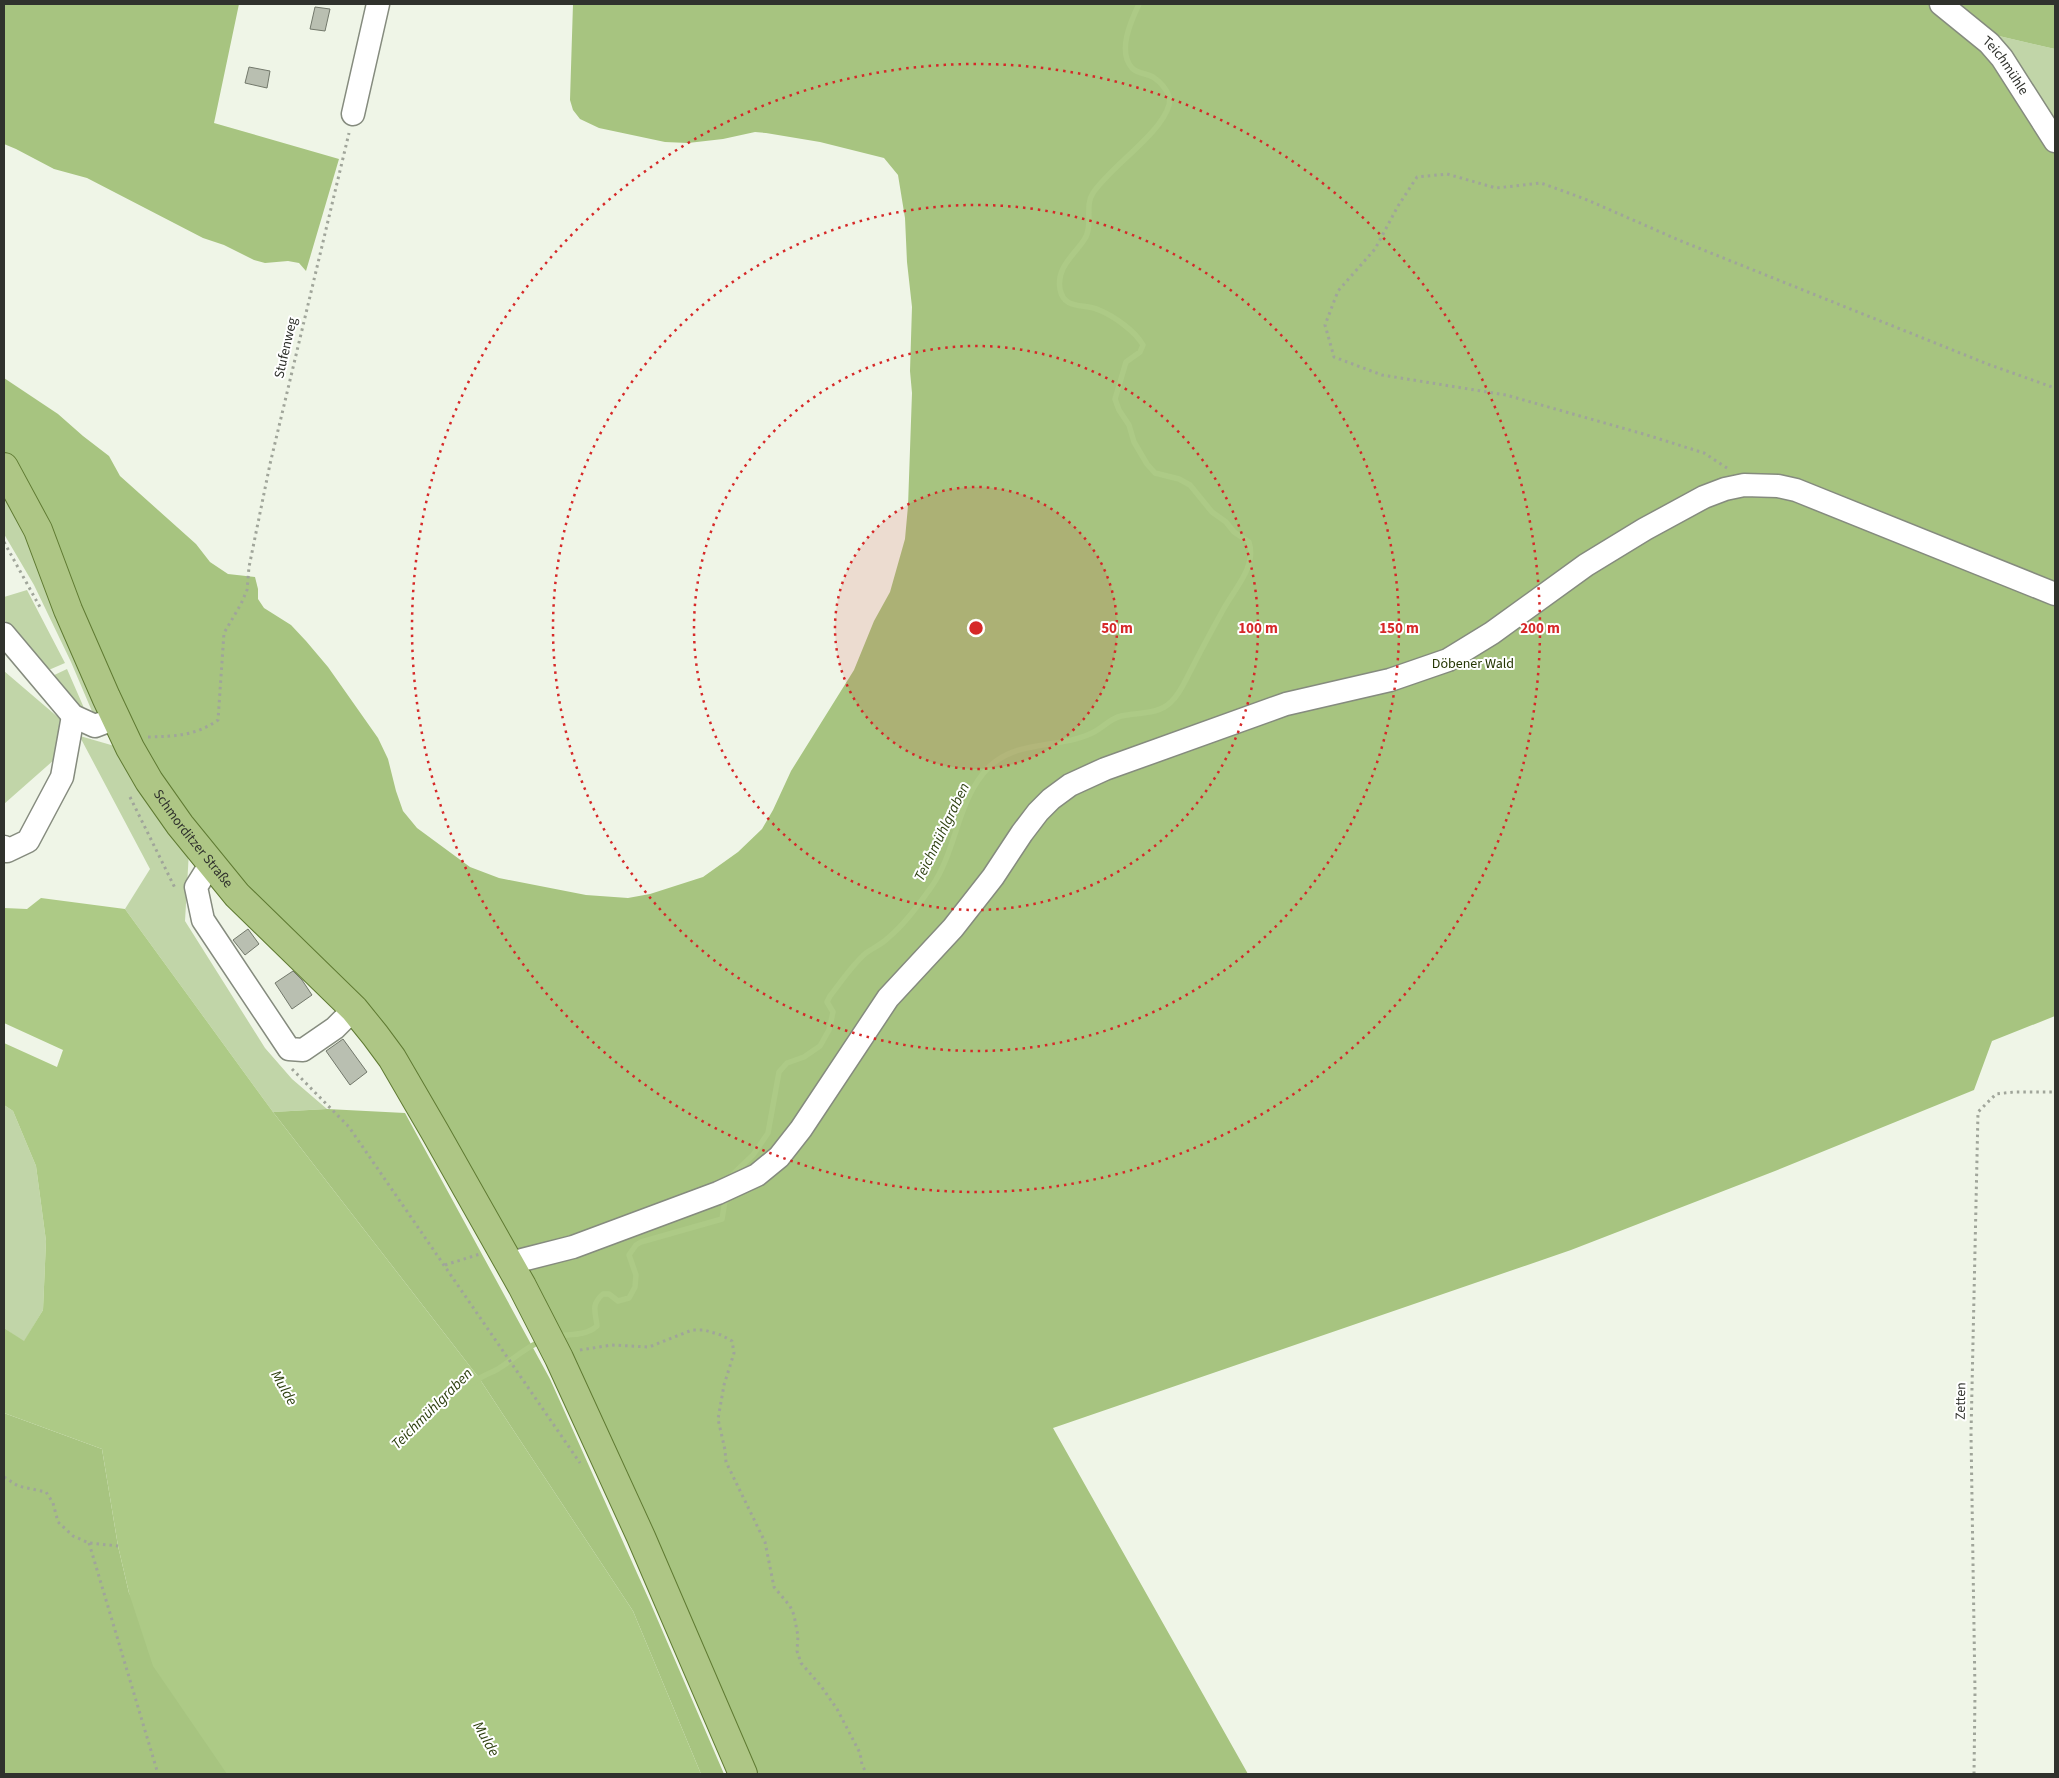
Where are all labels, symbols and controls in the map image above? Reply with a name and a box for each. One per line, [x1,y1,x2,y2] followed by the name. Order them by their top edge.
[1978,31,2033,99] street label: Teichmühle
[269,316,303,380] street label: Stufenweg
[1101,618,1133,639] text: 50 m
[1238,618,1278,639] text: 100 m
[1379,618,1419,639] text: 150 m
[1520,618,1560,639] text: 200 m
[967,619,985,637] centre of rings
[1432,654,1514,674] park label: Döbener Wald
[909,779,975,885] water label: Teichmühlgraben
[148,785,238,893] street label: Schmorditzer Straße
[387,1364,477,1454] water label: Teichmühlgraben
[266,1367,302,1409] water label: Mulde
[1951,1382,1971,1420] street label: Zetten
[468,1718,504,1760] water label: Mulde

